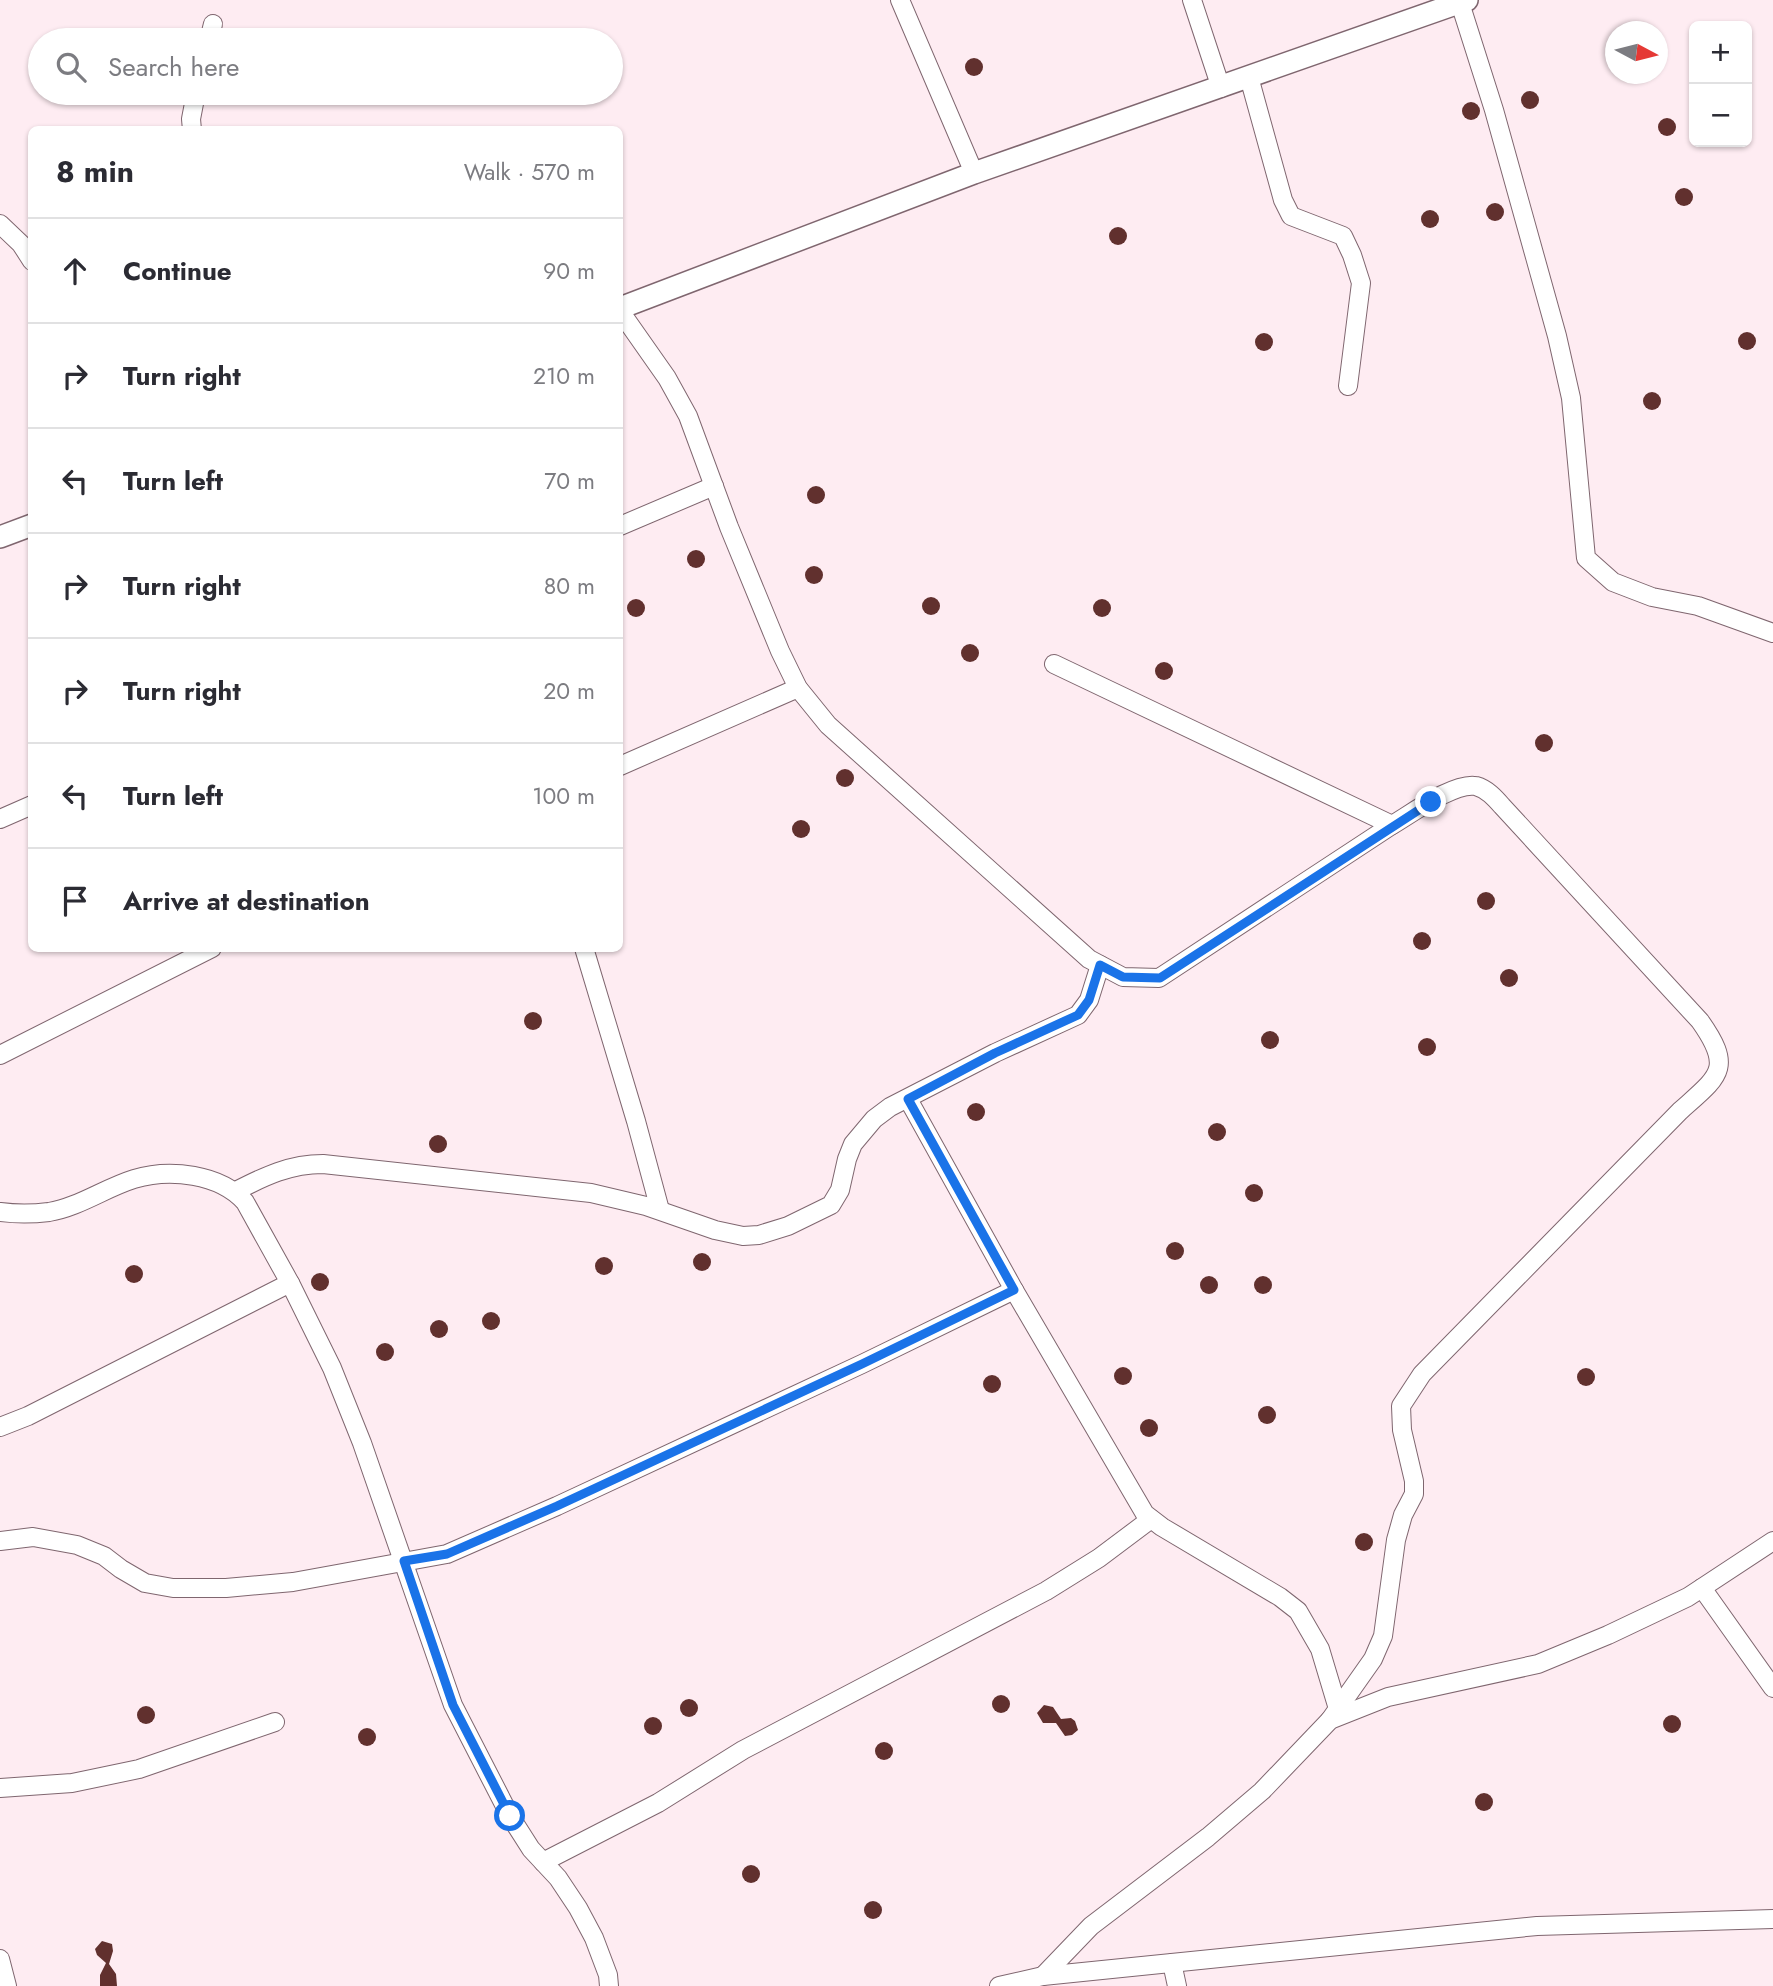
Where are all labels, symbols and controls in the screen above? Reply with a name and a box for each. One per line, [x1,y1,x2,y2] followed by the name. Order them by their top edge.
[1605,21,1668,84] north arrow
[1689,21,1752,147] map controls
[1689,21,1752,84] button: +
[28,28,623,105] search box
[52,48,90,86] icon: search
[108,48,240,86] text: Search here
[1689,84,1752,147] button: −
[56,150,134,193] text: 8 min
[464,155,595,189] text: Walk · 570 m
[56,252,94,290] icon: ahead
[123,252,232,290] text: Continue
[543,254,595,288] text: 90 m
[56,357,94,395] icon: right
[123,357,241,395] text: Turn right
[533,359,595,393] text: 210 m
[56,462,94,500] icon: left
[123,462,223,500] text: Turn left
[544,464,595,498] text: 70 m
[56,567,94,605] icon: right
[123,567,241,605] text: Turn right
[544,569,595,603] text: 80 m
[56,672,94,710] icon: right
[123,672,241,710] text: Turn right
[543,674,595,708] text: 20 m
[56,777,94,815] icon: left
[123,777,223,815] text: Turn left
[532,779,595,813] text: 100 m
[1415,786,1446,817] route end
[56,882,94,920] icon: arrive
[123,882,370,920] text: Arrive at destination
[494,1800,525,1831] route start

